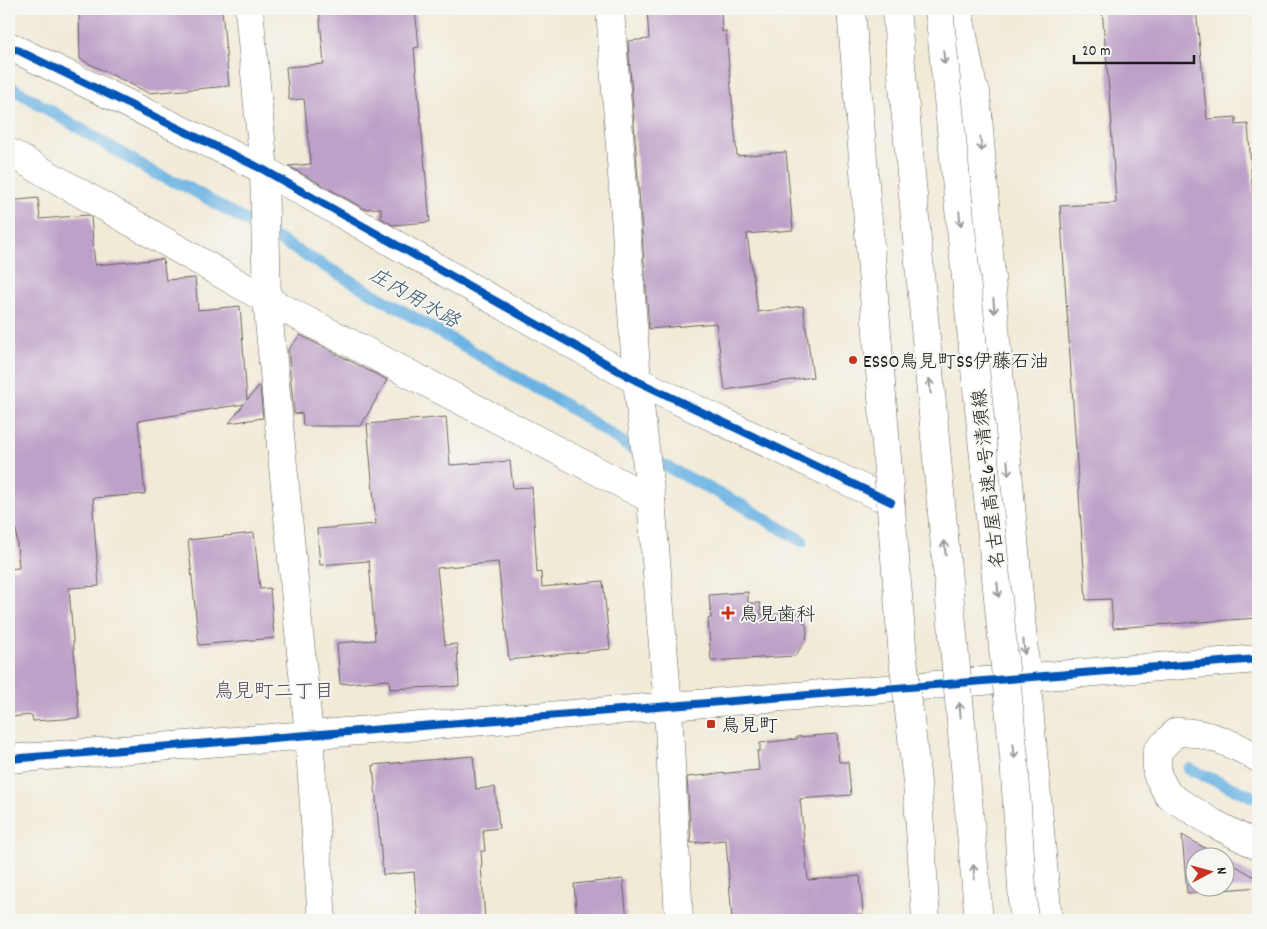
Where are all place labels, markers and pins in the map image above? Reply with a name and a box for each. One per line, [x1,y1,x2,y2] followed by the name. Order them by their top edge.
[863,350,1049,377] place label: ESSO鳥見町SS伊藤石油
[847,354,859,366] marker: ESSO鳥見町SS伊藤石油
[739,603,815,630] place label: 鳥見歯科
[721,606,735,620] marker: 鳥見歯科
[721,714,778,741] place label: 鳥見町
[705,718,717,730] marker: 鳥見町

